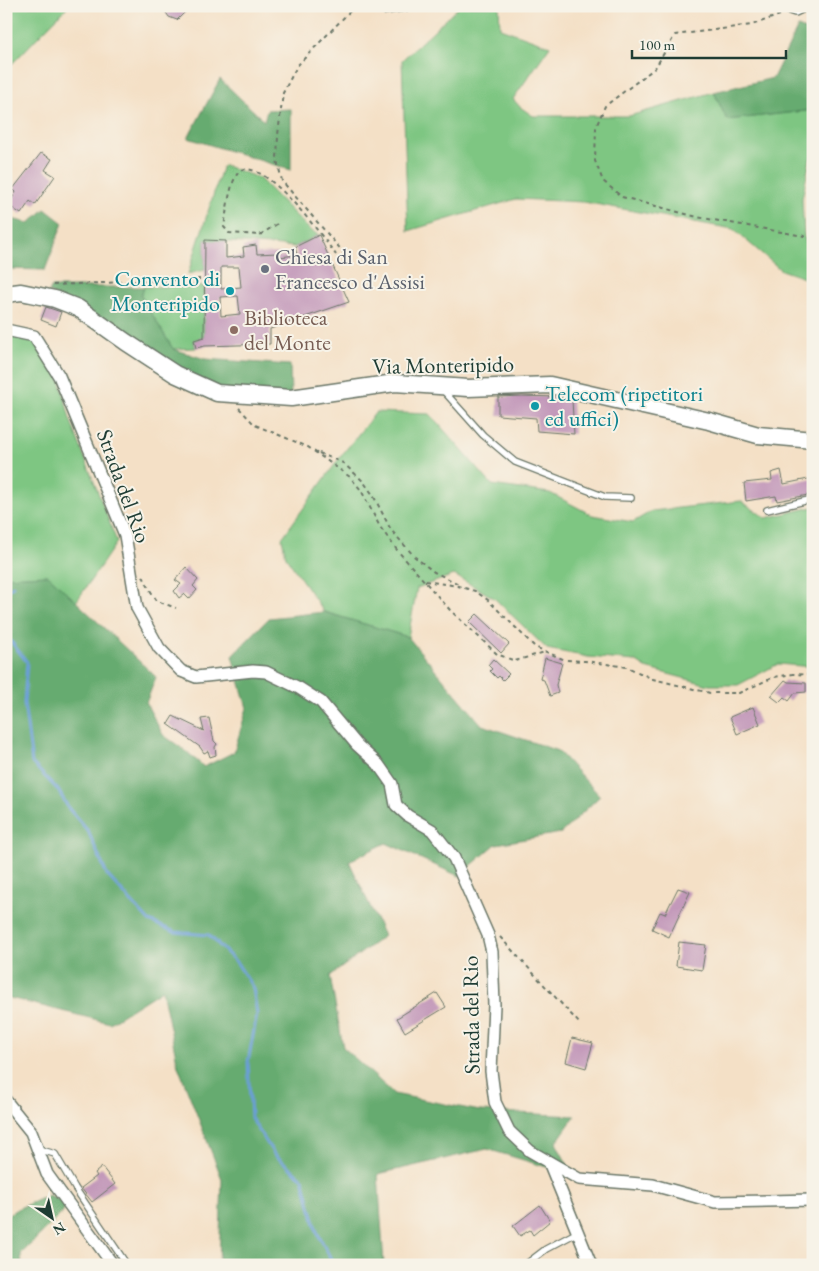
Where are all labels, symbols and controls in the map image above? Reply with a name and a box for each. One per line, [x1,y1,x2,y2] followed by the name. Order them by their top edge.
[632,28,785,60] scale bar
[639,35,676,54] text: 100 m
[275,242,425,296] place label: Chiesa di San Francesco d'Assisi
[259,263,271,275] marker: Chiesa di San Francesco d'Assisi
[111,264,220,318] place label: Convento di Monteripido
[224,285,236,297] marker: Convento di Monteripido
[244,303,331,357] place label: Biblioteca del Monte
[228,324,240,336] marker: Biblioteca del Monte
[372,349,514,381] street label: Via Monteripido
[545,379,703,433] place label: Telecom (ripetitori ed uffici)
[529,400,541,412] marker: Telecom (ripetitori ed uffici)
[90,425,158,547] street label: Strada del Rio
[455,955,487,1075] street label: Strada del Rio
[28,1194,78,1244] north arrow
[49,1218,69,1240] text: N

